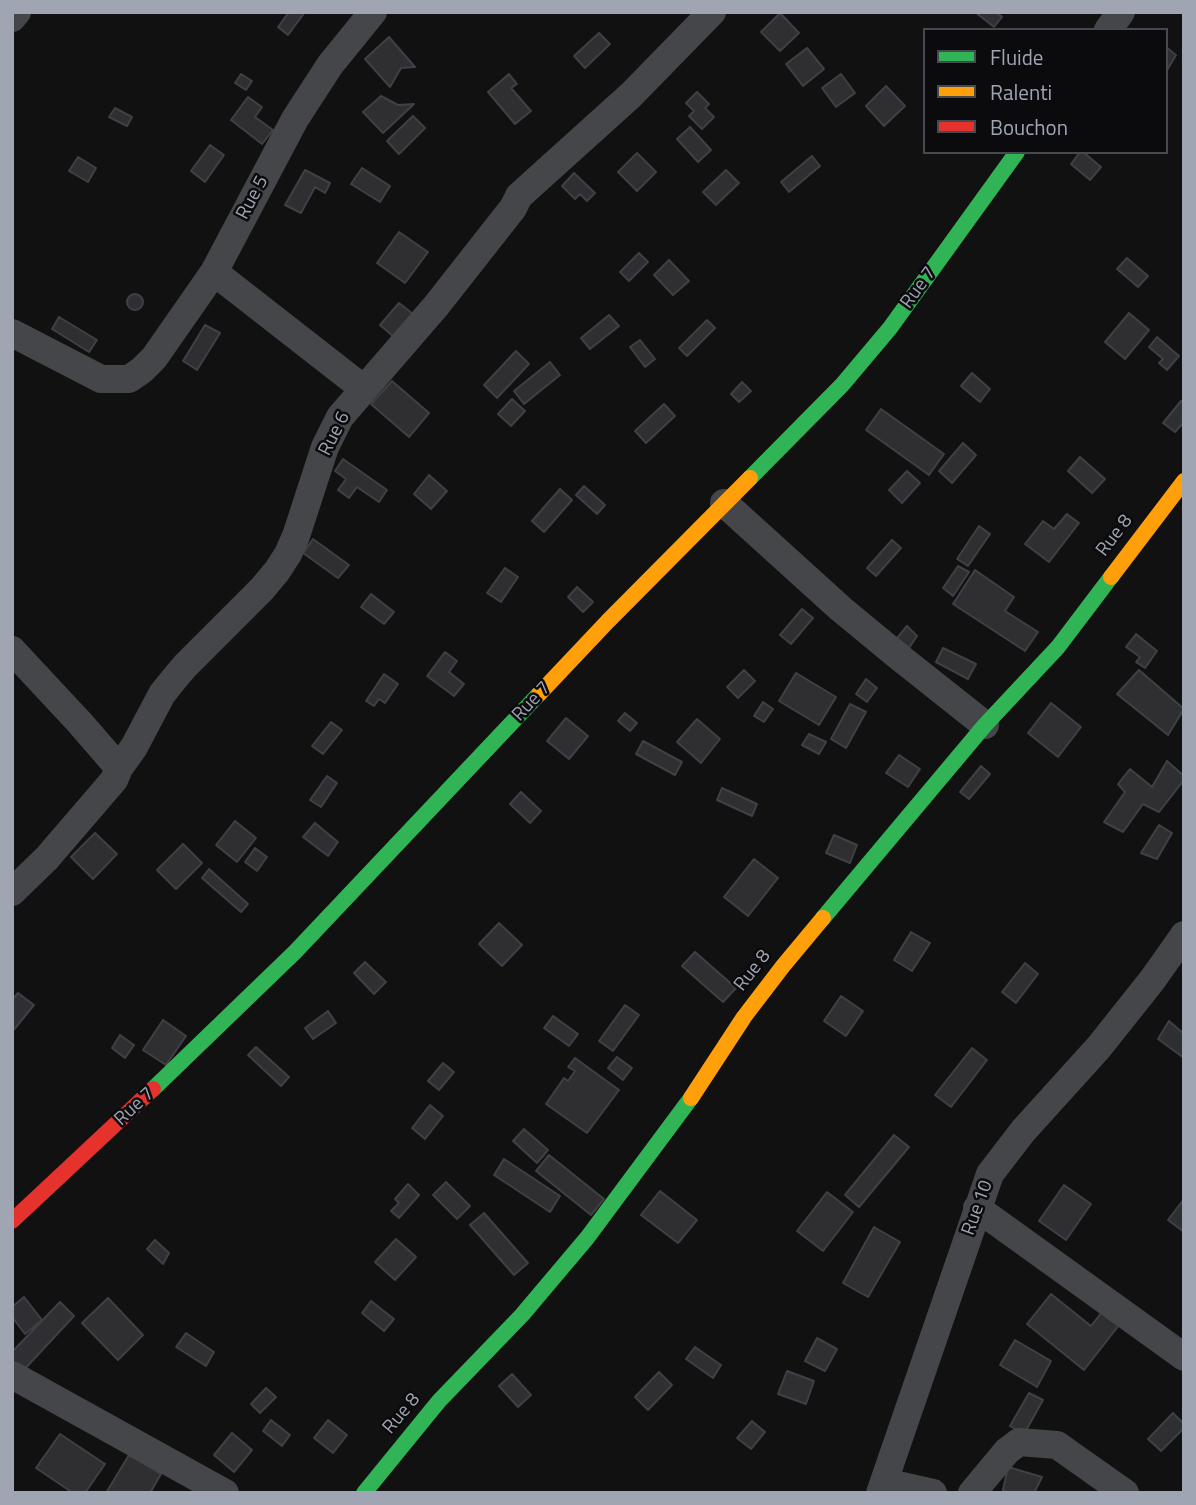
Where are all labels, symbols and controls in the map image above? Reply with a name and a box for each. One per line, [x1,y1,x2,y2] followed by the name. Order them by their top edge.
[923,28,1168,154] legend
[990,41,1043,73] text: Fluide
[990,76,1052,108] text: Ralenti
[990,111,1068,143] text: Bouchon
[232,172,274,224] street label: Rue 5
[896,263,942,313] street label: Rue 7
[314,408,356,460] street label: Rue 6
[1092,511,1138,561] street label: Rue 8
[508,677,556,727] street label: Rue 7
[730,946,776,996] street label: Rue 8
[110,1083,160,1131] street label: Rue 7
[958,1177,998,1239] street label: Rue 10
[378,1389,426,1439] street label: Rue 8

